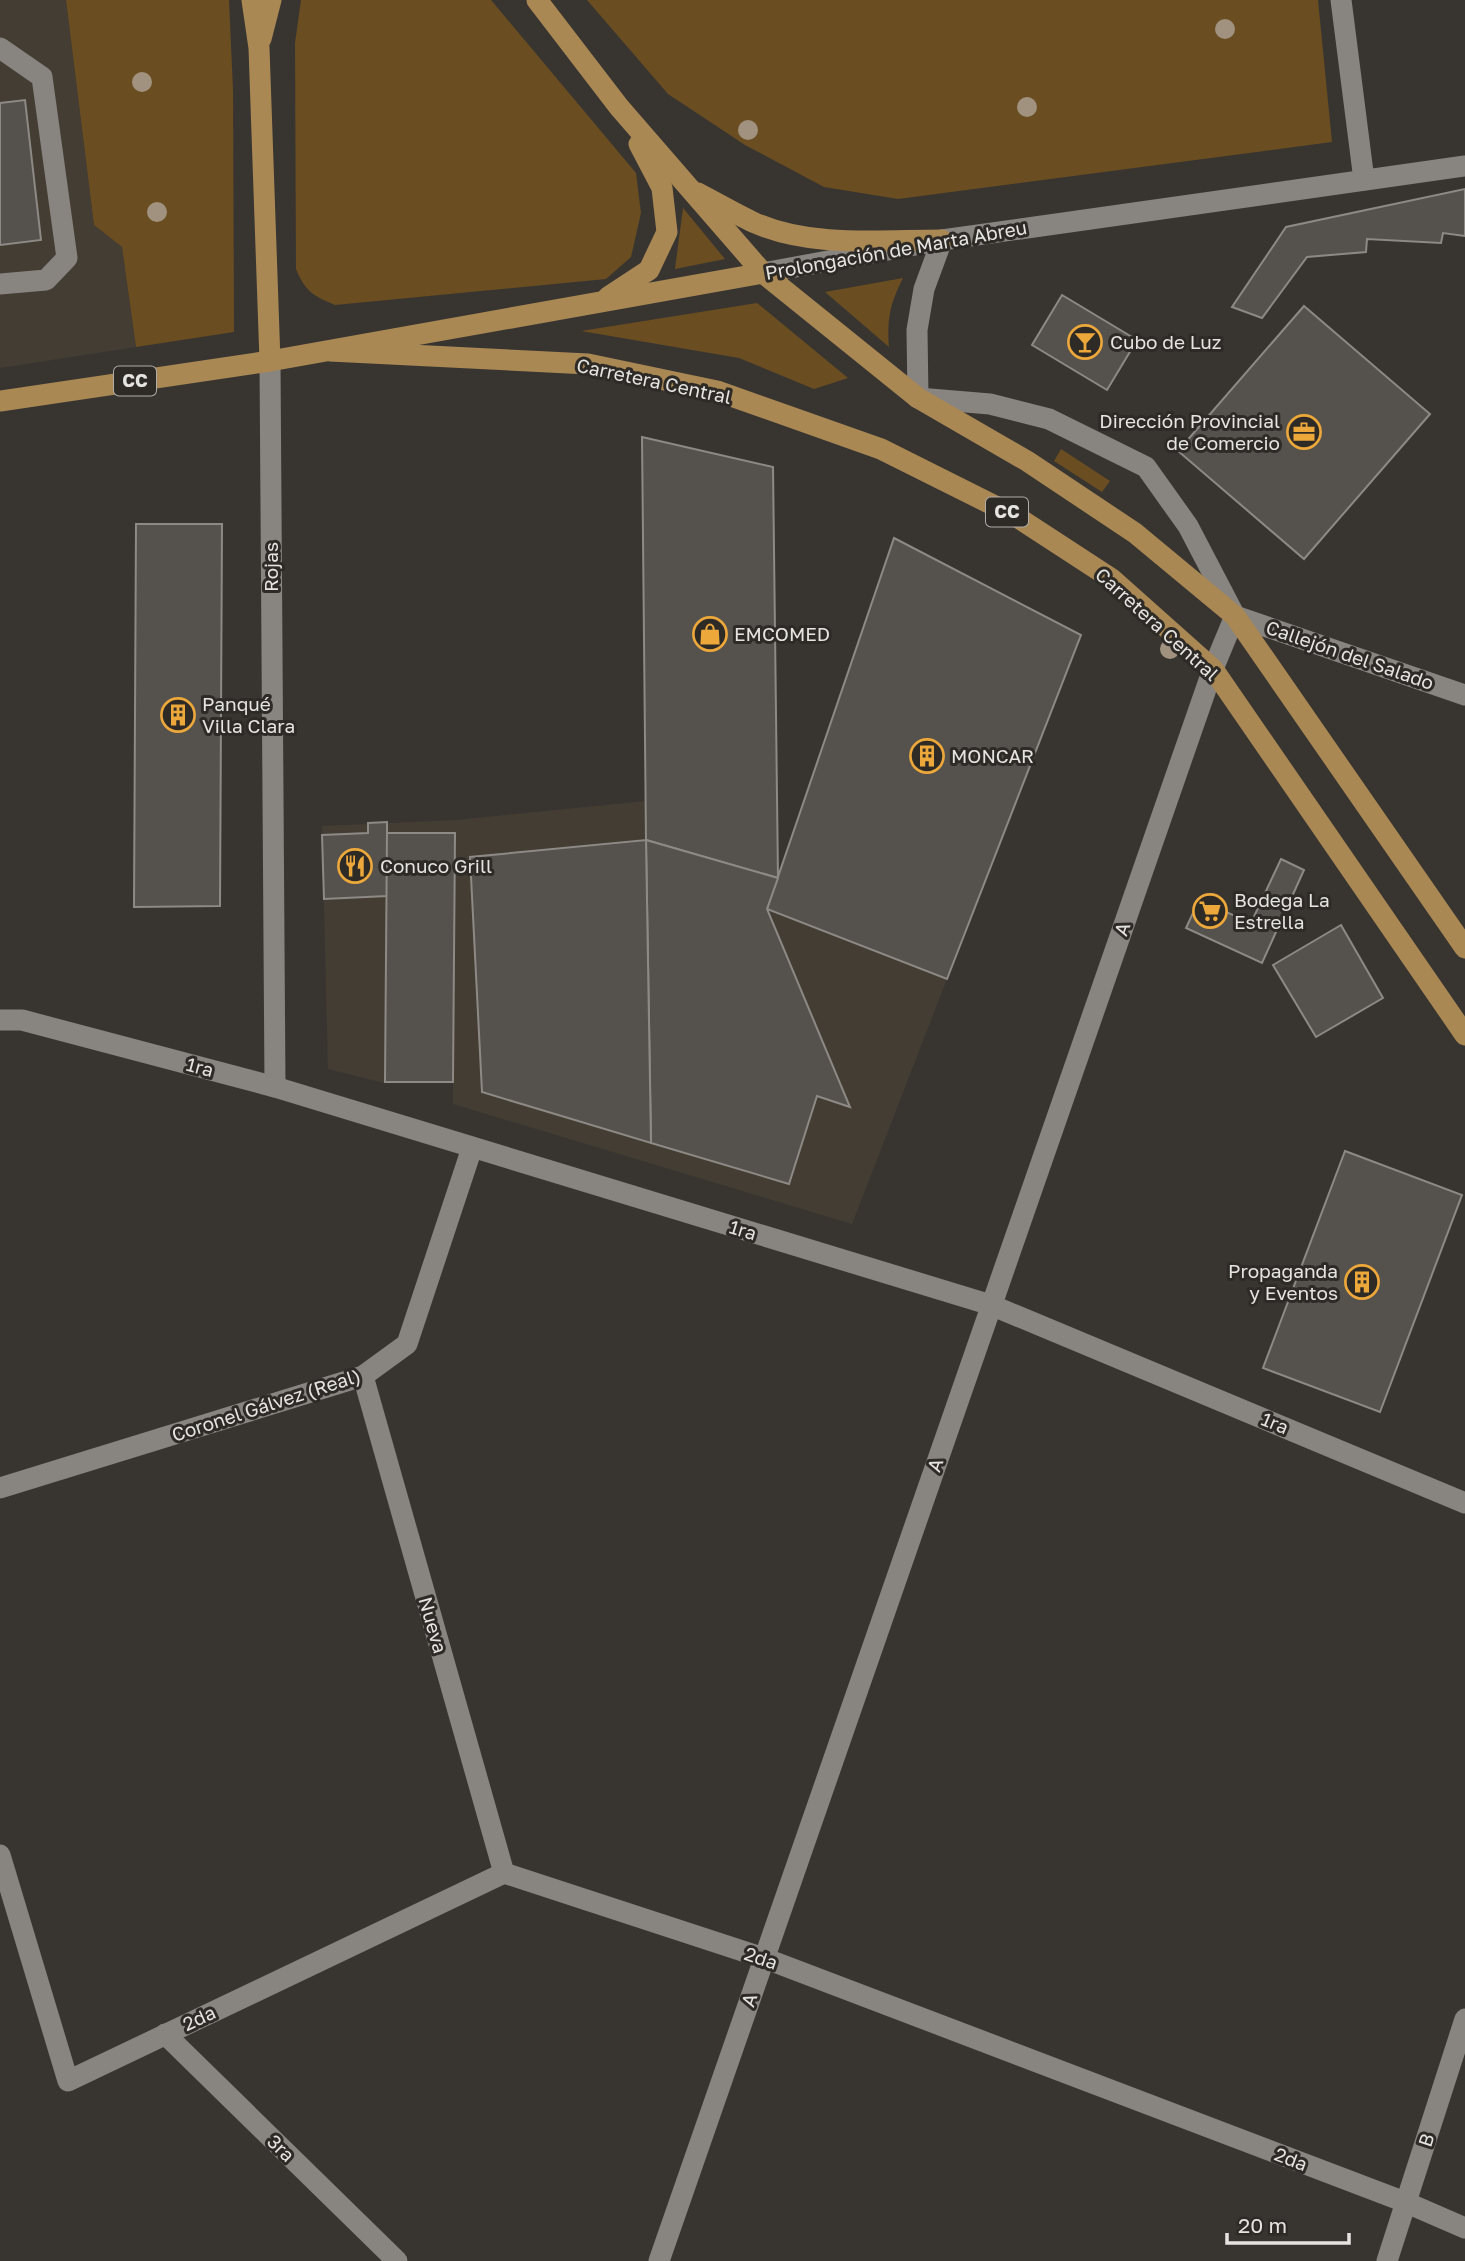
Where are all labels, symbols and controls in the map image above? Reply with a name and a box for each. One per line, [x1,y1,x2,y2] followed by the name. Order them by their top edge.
[763,215,1029,284] street label: Prolongación de Marta Abreu
[1066,323,1104,361] bar icon: Cubo de Luz
[1110,330,1221,353] place label: Cubo de Luz
[575,353,734,408] street label: Carretera Central
[114,366,156,396] road number: CC
[1099,409,1280,454] place label: Dirección Provincial de Comercio
[1285,413,1323,451] office icon: Dirección Provincial de Comercio
[986,498,1028,526] road number: CC
[259,542,282,592] street label: Rojas
[1091,562,1224,685] street label: Carretera Central
[691,615,729,653] shop icon: EMCOMED
[1263,615,1437,694] street label: Callejón del Salado
[734,622,830,645] place label: EMCOMED
[202,692,295,737] place label: Panqué Villa Clara
[159,696,197,734] building icon: Panqué Villa Clara
[908,737,946,775] building icon: MONCAR
[951,744,1034,767] place label: MONCAR
[336,847,374,885] restaurant icon: Conuco Grill
[380,854,492,877] place label: Conuco Grill
[1234,888,1330,933] place label: Bodega La Estrella
[1191,892,1229,930] supermarket icon: Bodega La Estrella
[1109,919,1135,939] street label: A
[184,1052,216,1081] street label: 1ra
[727,1215,760,1244] street label: 1ra
[1228,1259,1338,1304] place label: Propaganda y Eventos
[1343,1263,1381,1301] building icon: Propaganda y Eventos
[169,1363,363,1446] street label: Coronel Gálvez (Real)
[1258,1407,1292,1438] street label: 1ra
[922,1455,948,1475] street label: A
[415,1594,452,1656] street label: Nueva
[742,1941,781,1974] street label: 2da
[736,1990,762,2010] street label: A
[179,2000,219,2035] street label: 2da
[263,2129,300,2166] street label: 3ra
[1413,2130,1438,2149] street label: B
[1271,2142,1311,2175] street label: 2da
[1227,2202,1350,2246] scale bar
[1238,2212,1287,2238] text: 20 m

